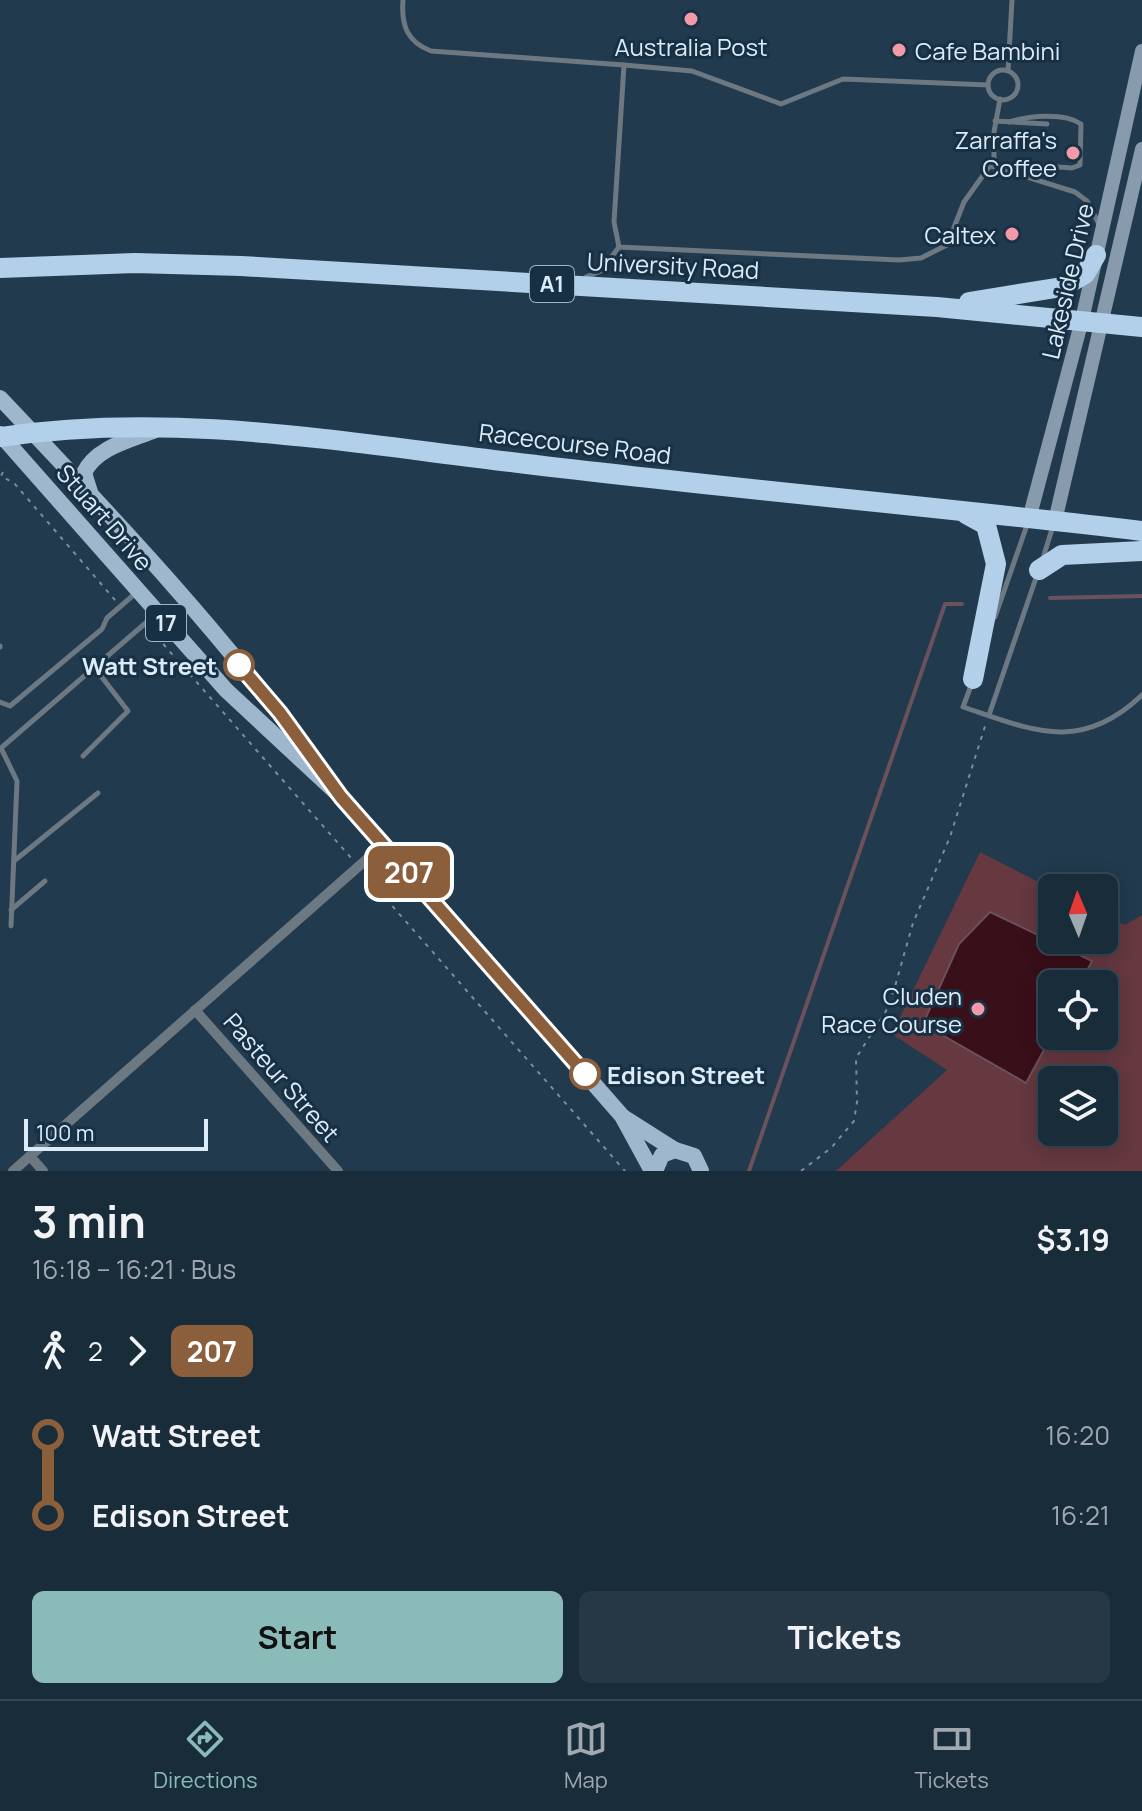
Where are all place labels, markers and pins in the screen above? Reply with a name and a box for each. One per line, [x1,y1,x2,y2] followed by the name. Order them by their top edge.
[682,10,700,28] marker: Australia Post
[614,30,768,63] place label: Australia Post
[915,34,1060,67] place label: Cafe Bambini
[890,41,908,59] marker: Cafe Bambini
[955,123,1057,184] place label: Zarraffa's Coffee
[1064,144,1082,162] marker: Zarraffa's Coffee
[925,218,996,251] place label: Caltex
[1003,225,1021,243] marker: Caltex
[82,649,217,682] place label: Watt Street
[224,650,254,680] marker: Watt Street
[821,979,962,1040] place label: Cluden Race Course
[969,1000,987,1018] marker: Cluden Race Course
[607,1058,765,1091] place label: Edison Street
[570,1059,600,1089] marker: Edison Street

